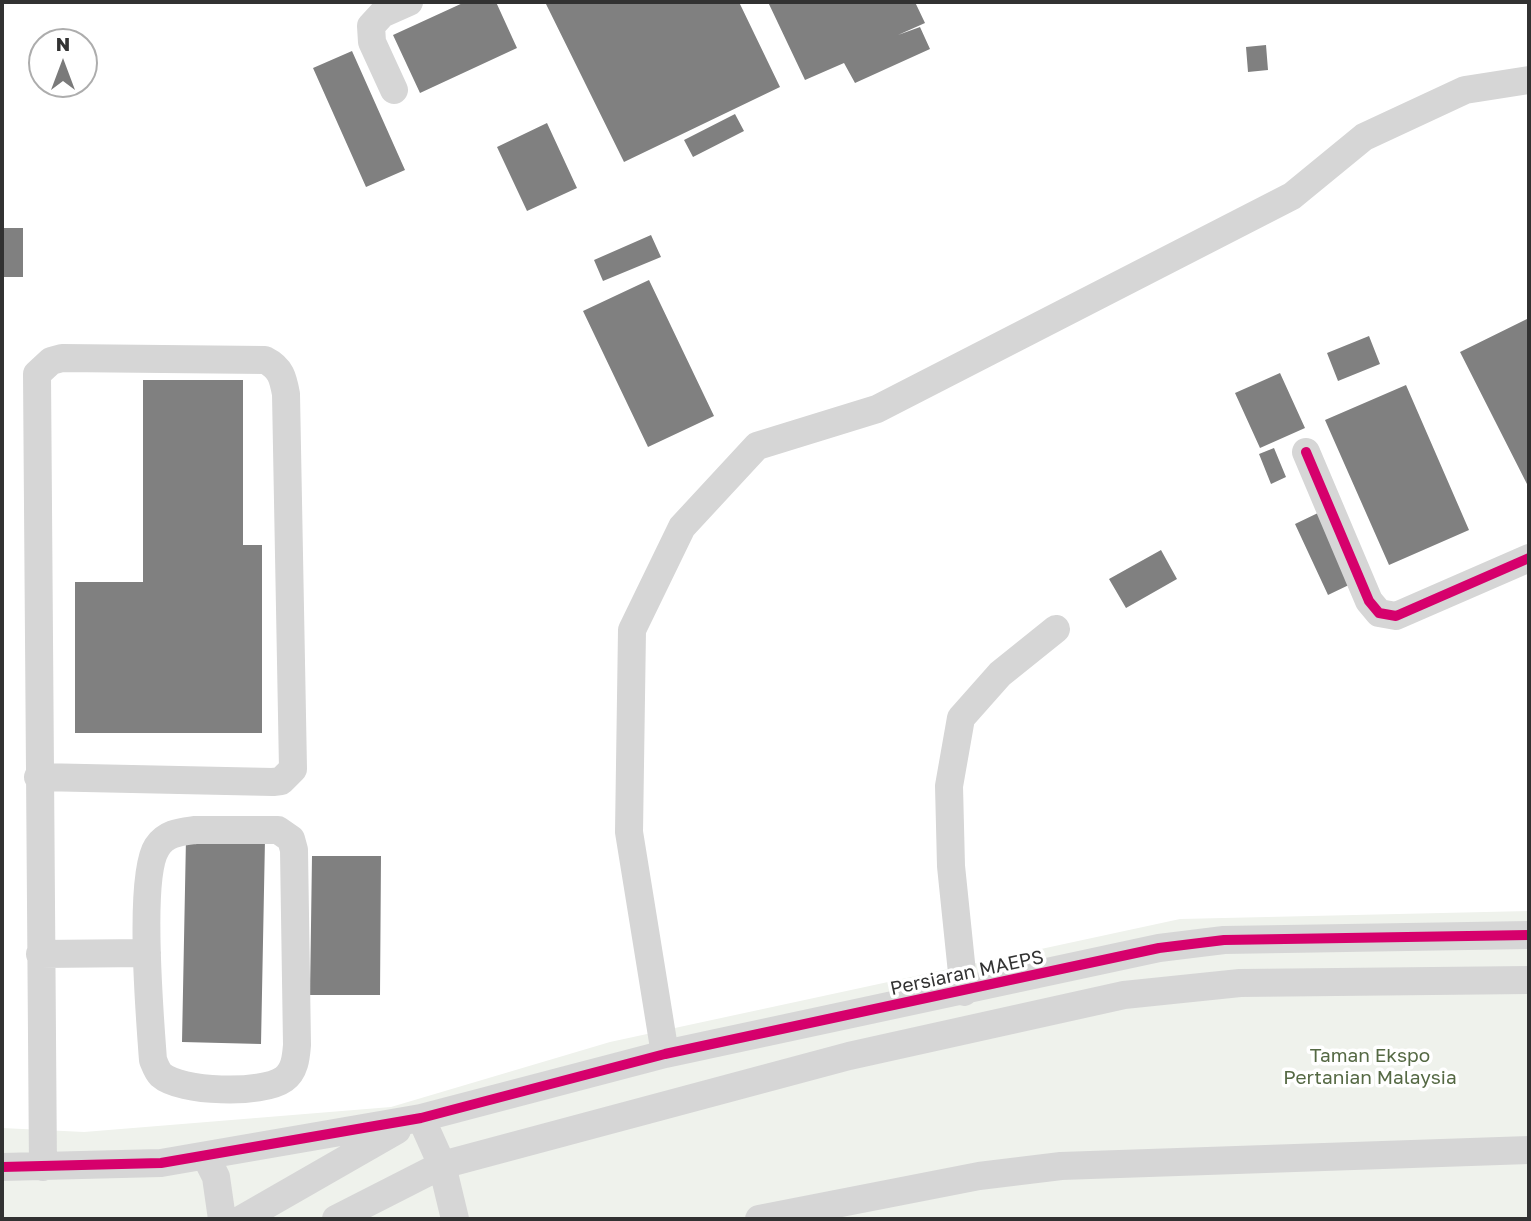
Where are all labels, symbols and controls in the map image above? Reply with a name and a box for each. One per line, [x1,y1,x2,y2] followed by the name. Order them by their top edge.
[28,28,98,98] north arrow
[56,32,70,55] text: N
[888,946,1046,1000] street label: Persiaran MAEPS
[1283,1045,1457,1089] park label: Taman Ekspo Pertanian Malaysia

